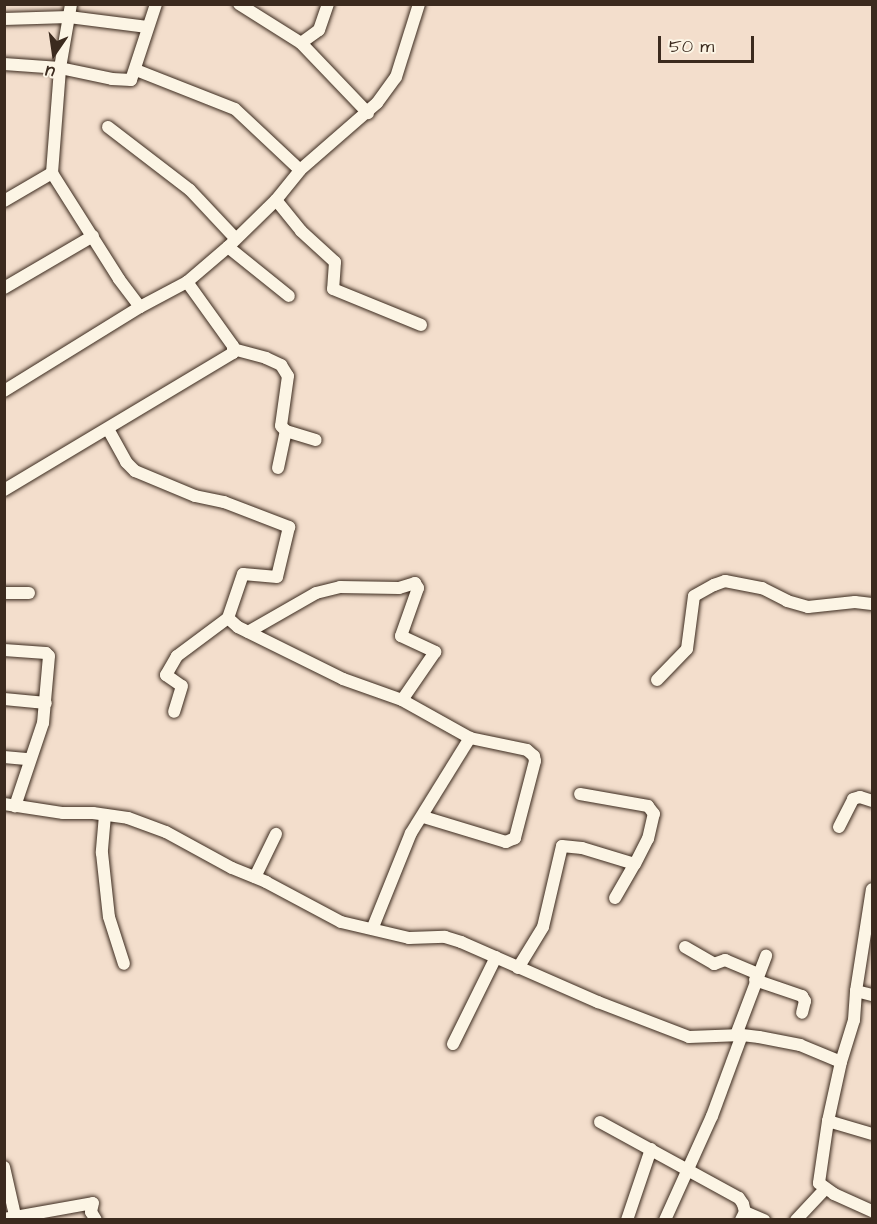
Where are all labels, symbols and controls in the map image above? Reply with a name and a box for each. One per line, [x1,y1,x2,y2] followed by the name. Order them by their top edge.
[24,24,84,84] north arrow
[661,24,757,62] scale bar
[669,34,714,59] text: 50 m
[43,60,57,83] text: U

